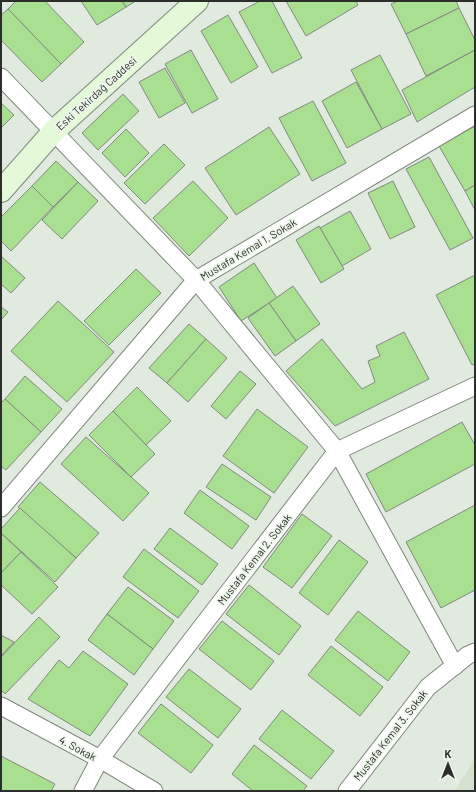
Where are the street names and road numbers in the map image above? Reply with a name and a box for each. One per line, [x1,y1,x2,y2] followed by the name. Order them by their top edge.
[53,53,139,133] street label: Eski Tekirdağ Caddesi
[197,215,299,283] street label: Mustafa Kemal 1. Sokak
[214,510,294,607] street label: Mustafa Kemal 2. Sokak
[350,687,430,783] street label: Mustafa Kemal 3. Sokak
[57,733,99,763] street label: 4. Sokak

